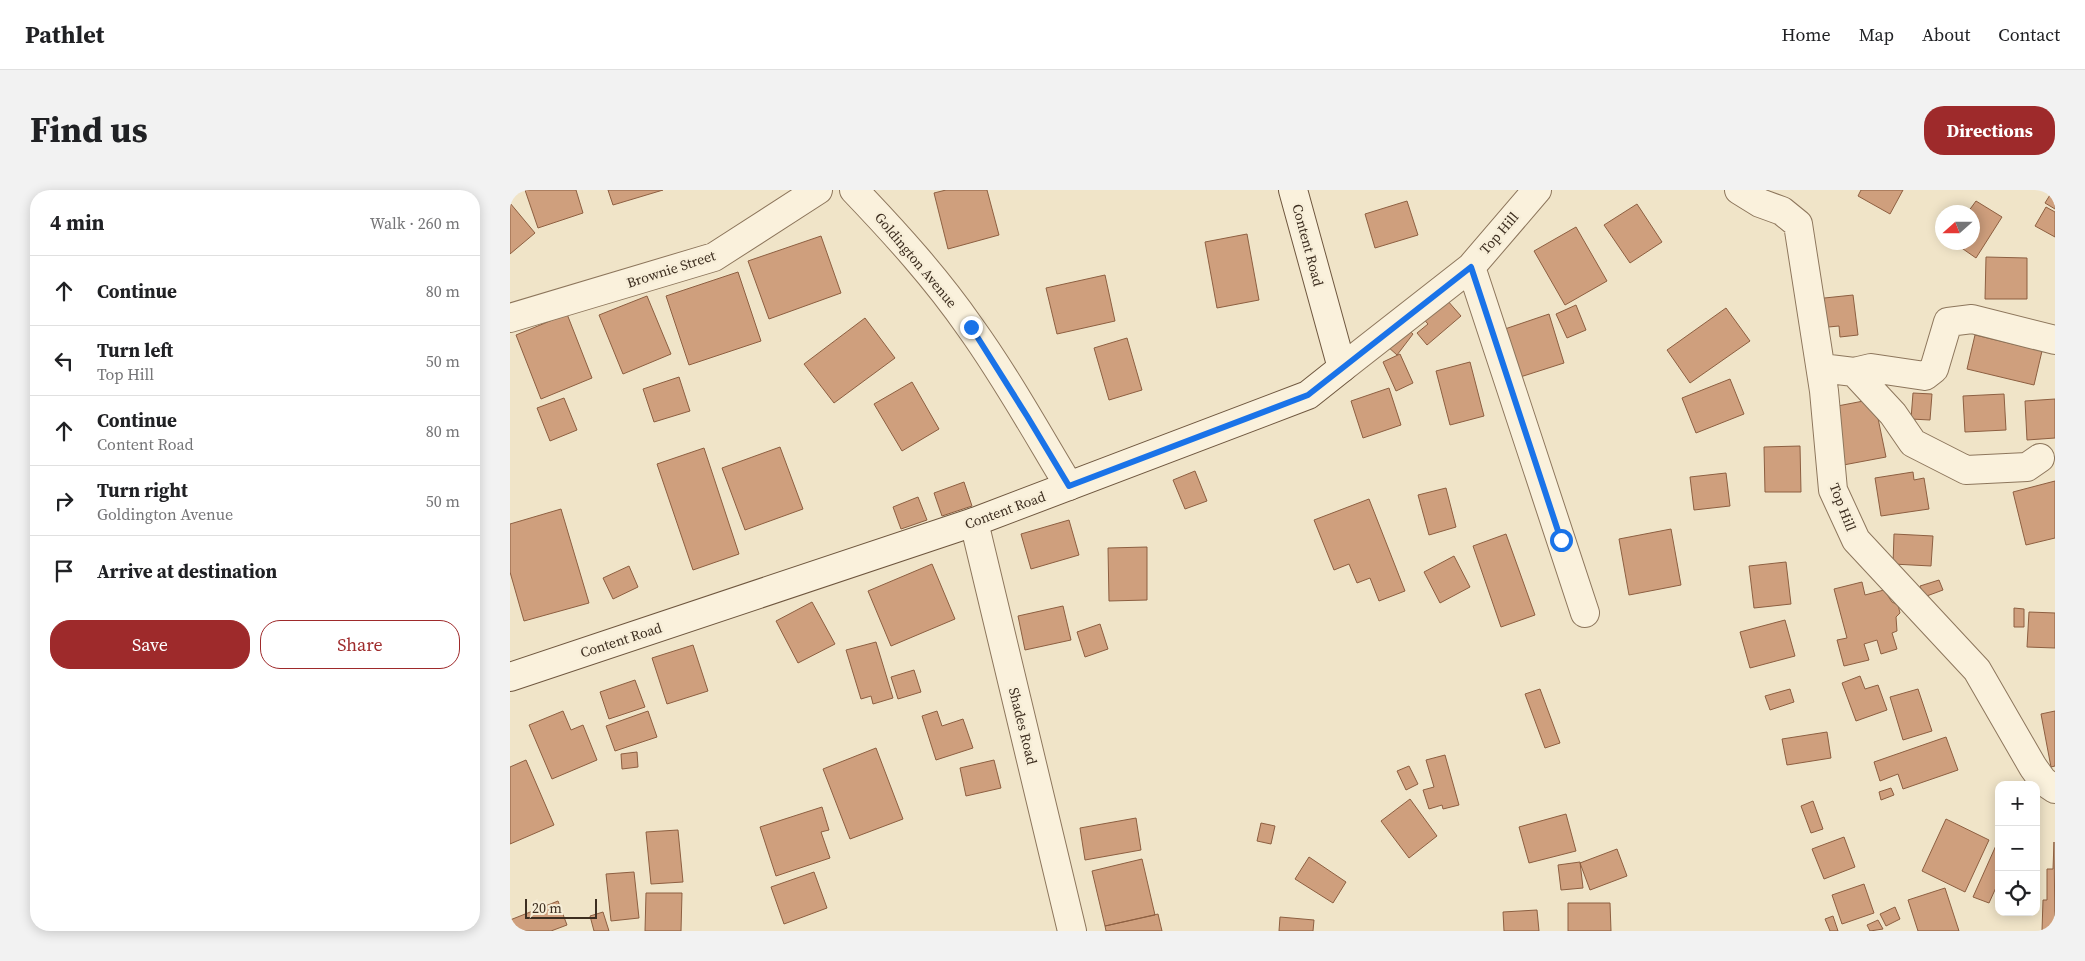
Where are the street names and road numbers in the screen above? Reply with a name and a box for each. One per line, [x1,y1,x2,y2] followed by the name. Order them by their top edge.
[1287,202,1329,288] street label: Content Road
[870,208,962,312] street label: Goldington Avenue
[1475,208,1523,258] street label: Top Hill
[624,245,718,293] street label: Brownie Street
[1825,480,1861,534] street label: Top Hill
[962,486,1048,534] street label: Content Road
[578,617,664,663] street label: Content Road
[1004,685,1042,767] street label: Shades Road

